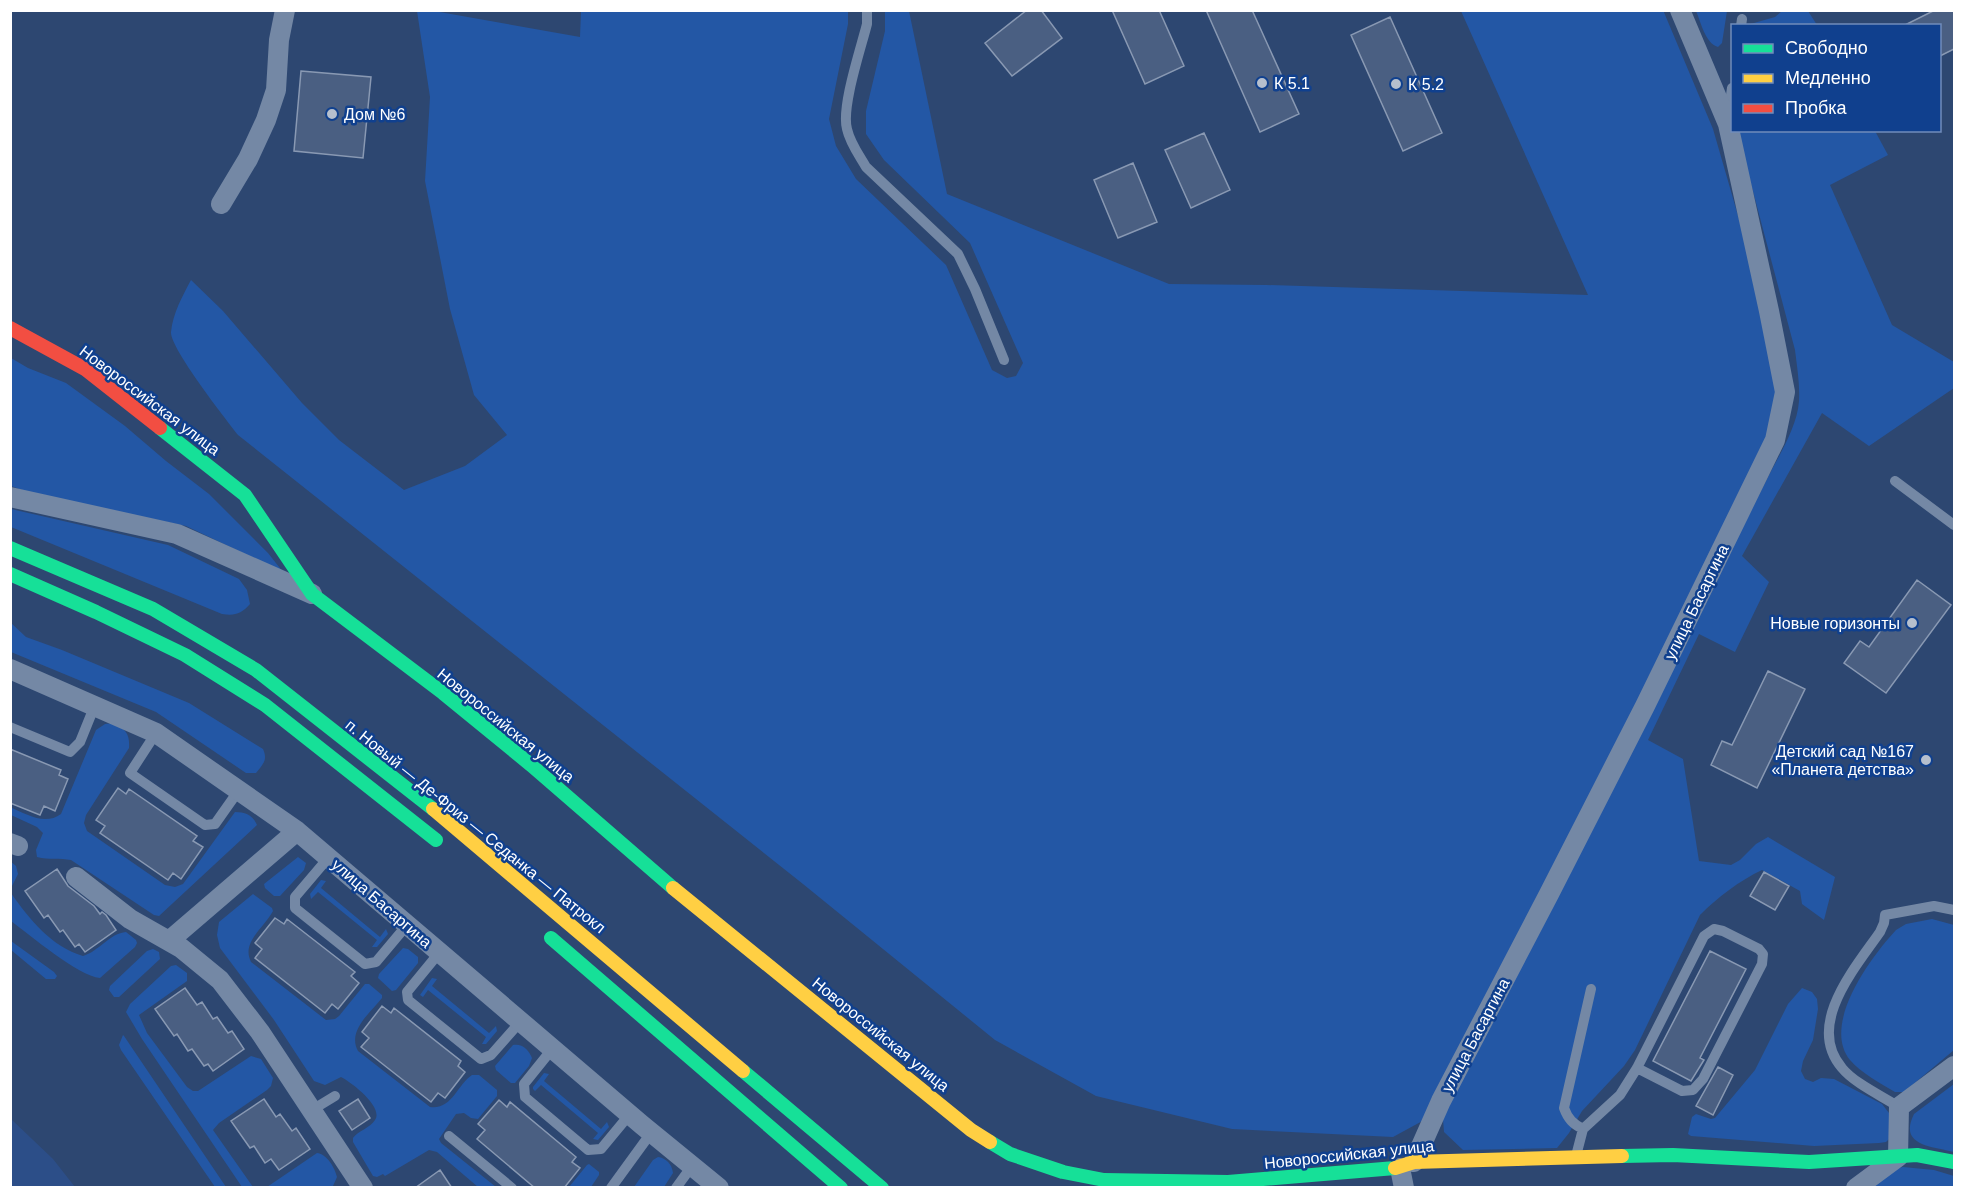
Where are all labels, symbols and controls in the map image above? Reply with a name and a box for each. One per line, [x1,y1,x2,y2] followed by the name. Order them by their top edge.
[1731,24,1941,132] legend
[1785,38,1868,58] text: Свободно
[1785,68,1871,88] text: Медленно
[1274,75,1310,92] place label: К 5.1
[1255,76,1269,90] marker: К 5.1
[1408,76,1444,93] place label: К 5.2
[1389,77,1403,91] marker: К 5.2
[1785,98,1848,118] text: Пробка
[344,106,406,123] place label: Дом №6
[325,107,339,121] marker: Дом №6
[76,342,223,459] street label: Новороссийская улица
[1661,542,1732,663] street label: улица Басаргина
[1770,615,1900,632] place label: Новые горизонты
[1905,616,1919,630] marker: Новые горизонты
[434,665,577,786] street label: Новороссийская улица
[342,716,609,937] street label: п. Новый — Де-Фриз — Седанка — Патрокл
[1771,743,1914,778] place label: Детский сад №167 «Планета детства»
[1919,753,1933,767] marker: Детский сад №167 «Планета детства»
[328,856,435,951] street label: улица Басаргина
[809,974,952,1095] street label: Новороссийская улица
[1438,975,1513,1095] street label: улица Басаргина
[1263,1137,1435,1172] street label: Новороссийская улица

